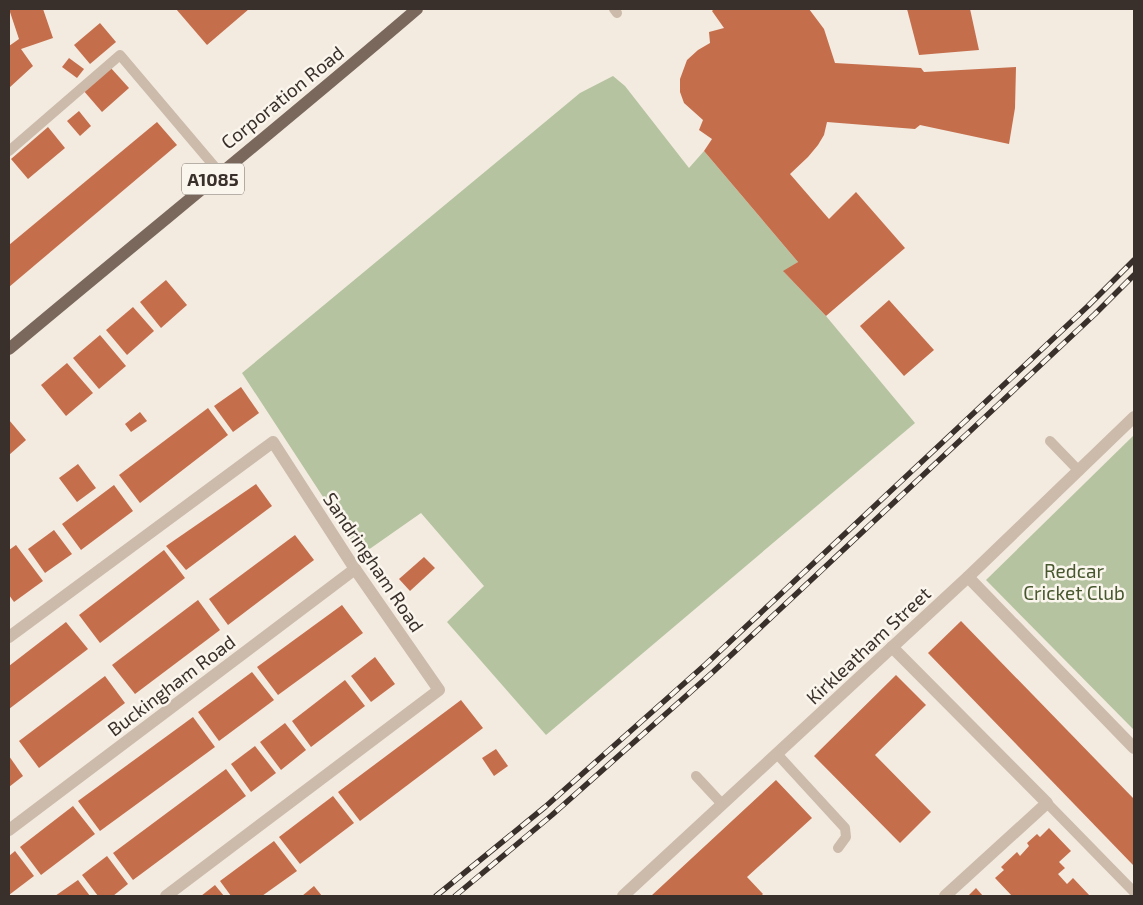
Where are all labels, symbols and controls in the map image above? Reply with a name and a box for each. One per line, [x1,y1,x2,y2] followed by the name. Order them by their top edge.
[216,41,348,153] street label: Corporation Road
[182,163,244,194] road number: A1085
[319,488,429,636] street label: Sandringham Road
[1023,559,1125,604] park label: Redcar Cricket Club
[801,581,935,709] street label: Kirkleatham Street
[103,629,239,741] street label: Buckingham Road

